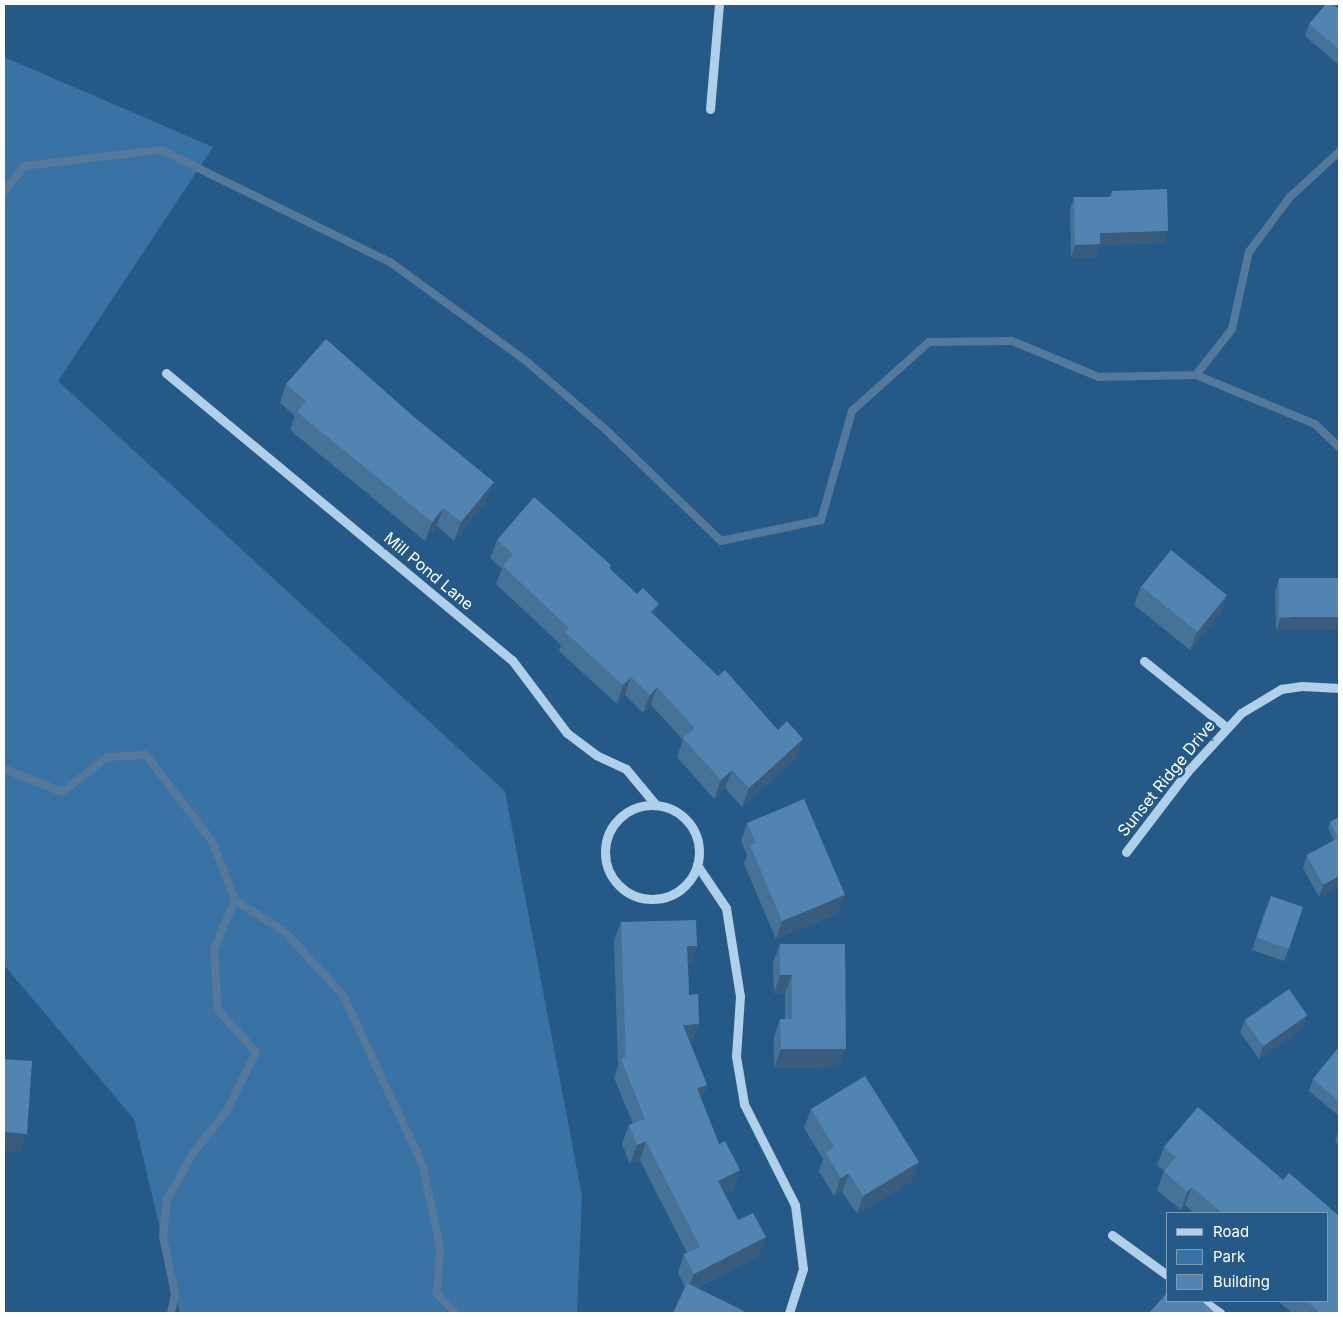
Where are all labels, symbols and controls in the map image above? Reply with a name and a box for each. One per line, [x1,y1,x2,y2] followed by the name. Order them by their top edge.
[380,528,478,614] street label: Mill Pond Lane
[1113,716,1219,840] street label: Sunset Ridge Drive
[1166,1212,1328,1302] legend
[1213,1222,1249,1241] text: Road
[1213,1247,1245,1266] text: Park
[1213,1272,1270,1291] text: Building

